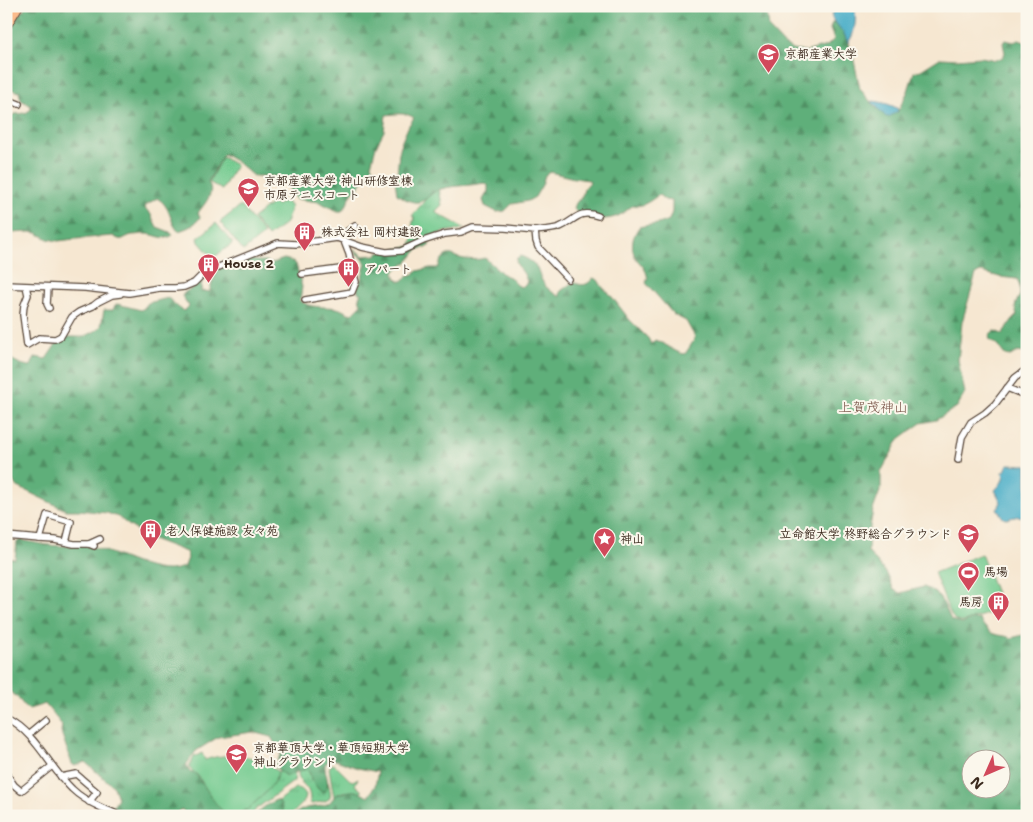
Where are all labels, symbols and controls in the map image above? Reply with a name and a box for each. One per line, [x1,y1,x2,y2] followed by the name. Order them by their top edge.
[757,42,781,73] school or university icon: 京都産業大学
[785,46,857,62] place label: 京都産業大学
[264,173,412,203] place label: 京都産業大学 神山研修室棟 市原テニスコート
[236,176,260,207] school or university icon: 京都産業大学 神山研修室棟 市原テニスコート
[293,220,317,251] building icon: 株式会社 岡村建設
[321,224,421,240] place label: 株式会社 岡村建設
[196,252,220,283] building icon: House 2
[224,256,275,272] place label: House 2
[337,257,361,288] building icon: アパート
[365,261,412,277] place label: アパート
[838,398,908,416] district label: 上賀茂神山
[138,519,162,550] building icon: 老人保健施設 友々苑
[956,522,980,553] school or university icon: 立命館大学 柊野総合グラウンド
[166,523,278,539] place label: 老人保健施設 友々苑
[780,526,952,542] place label: 立命館大学 柊野総合グラウンド
[592,527,616,558] place icon: 神山
[620,531,644,547] place label: 神山
[956,560,980,591] sports icon: 馬場
[984,564,1008,580] place label: 馬場
[987,590,1011,621] building icon: 馬房
[959,594,983,610] place label: 馬房
[253,740,409,770] place label: 京都華頂大学・華頂短期大学 神山グラウンド
[225,743,249,774] school or university icon: 京都華頂大学・華頂短期大学 神山グラウンド
[960,750,1010,800] north arrow
[967,773,987,793] text: N

